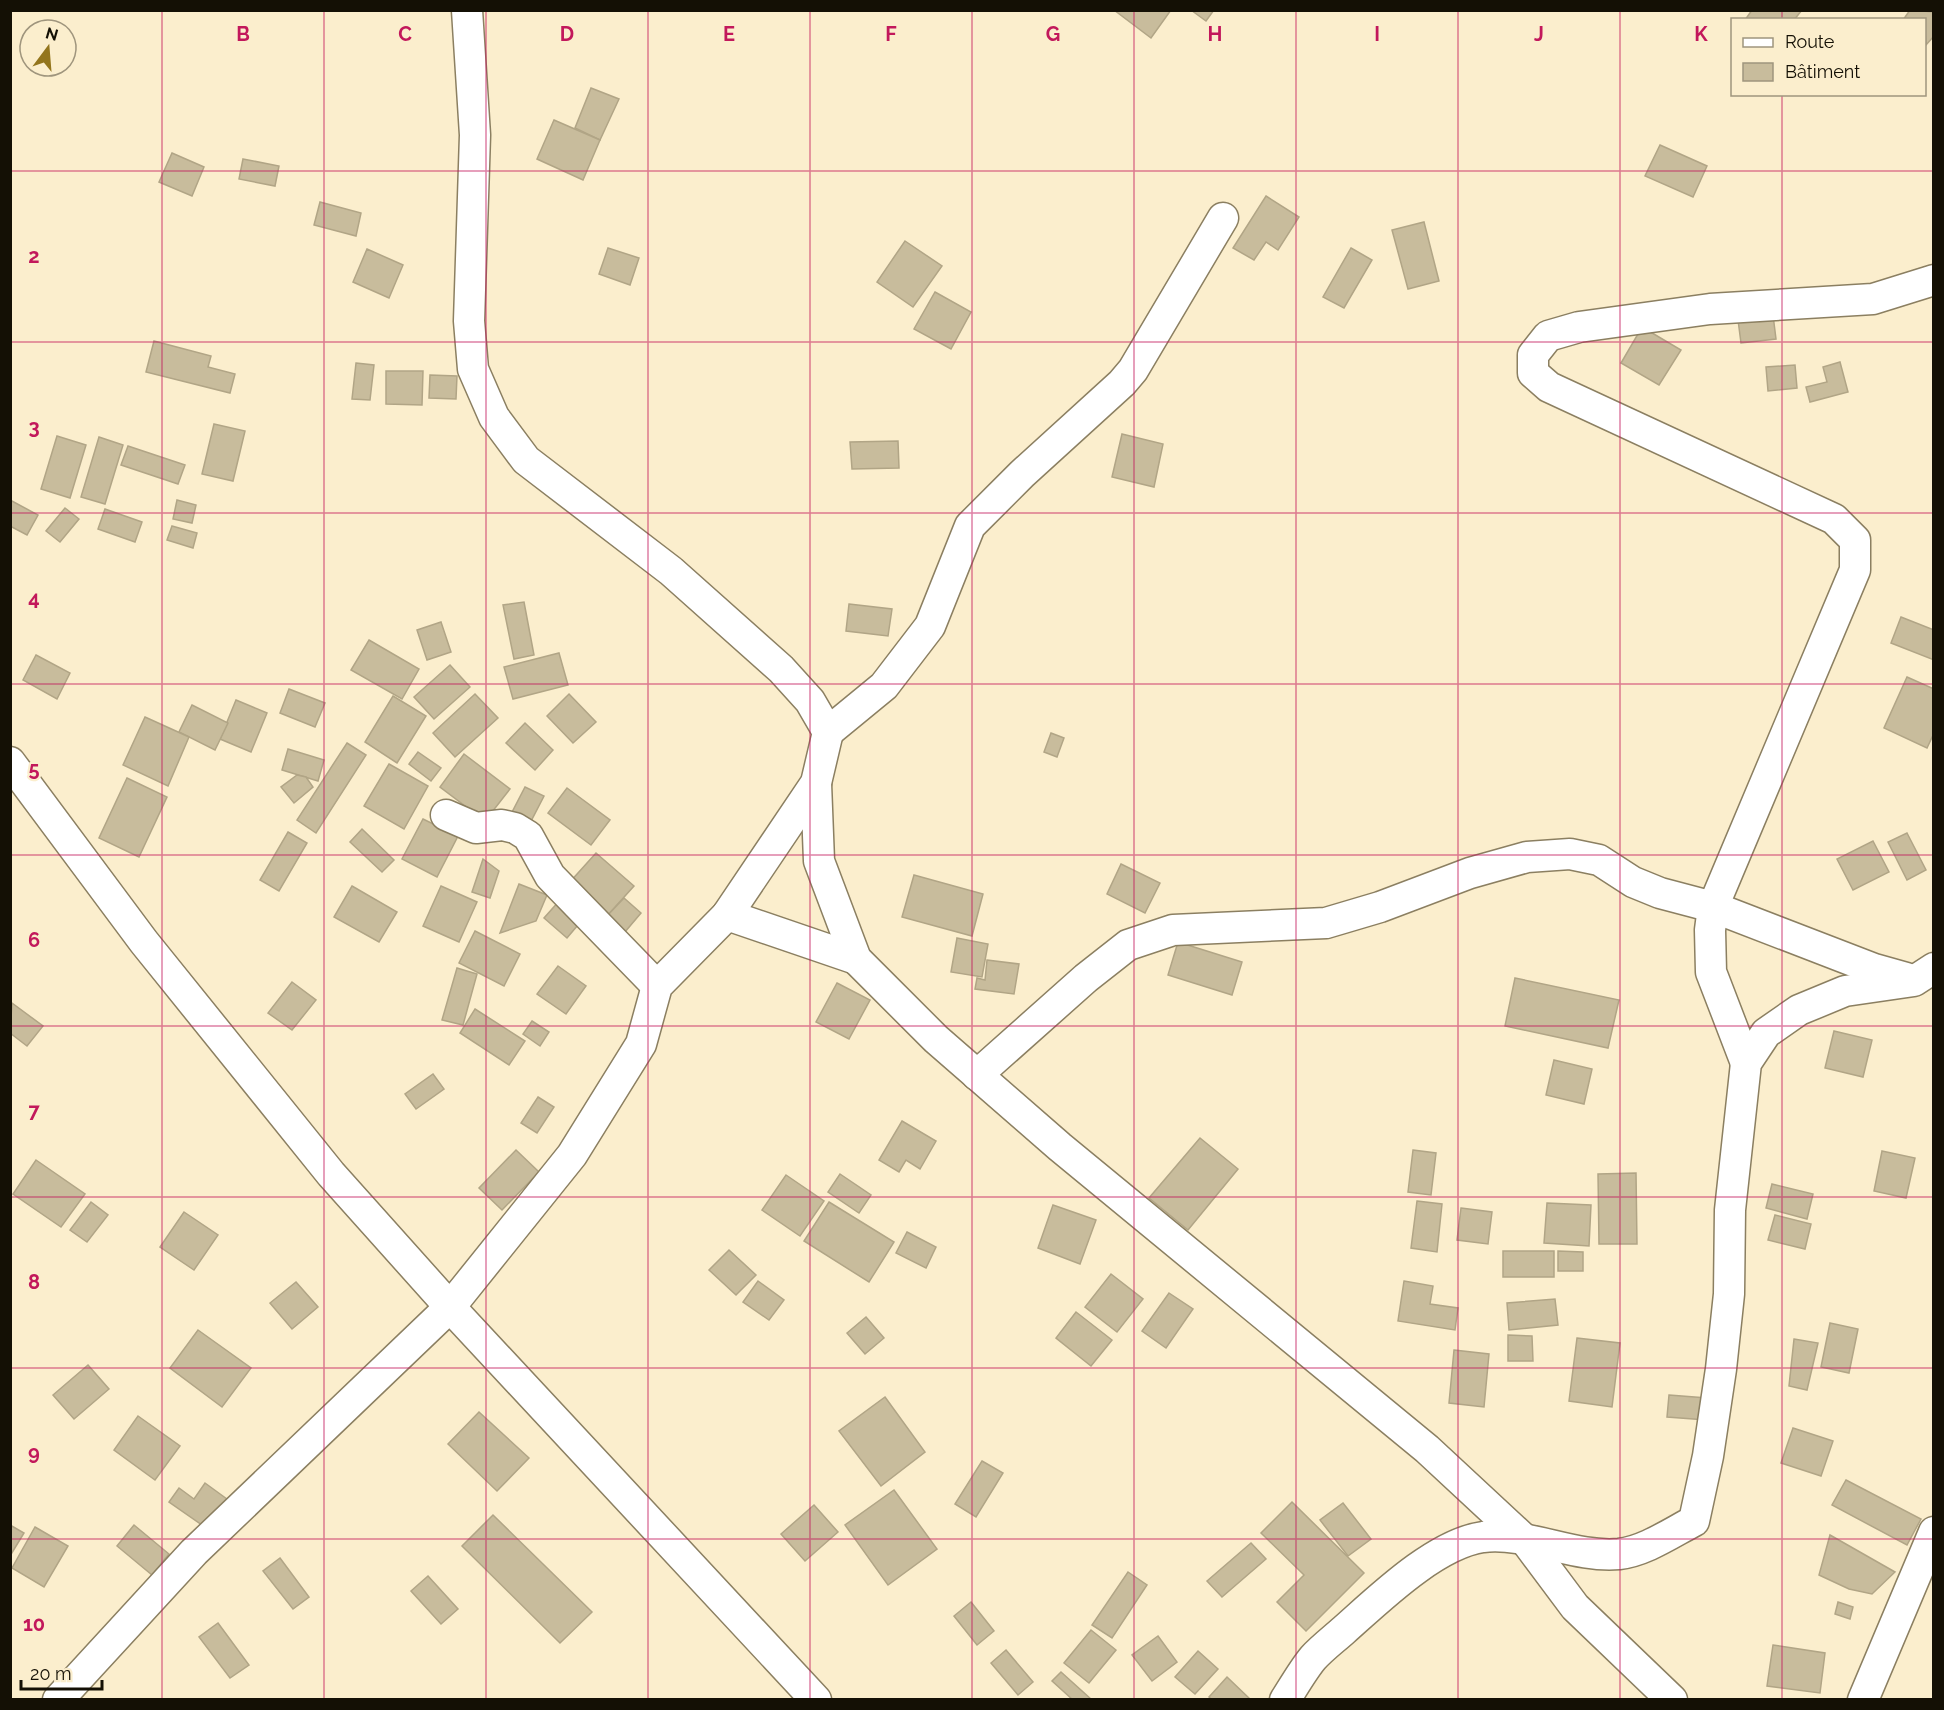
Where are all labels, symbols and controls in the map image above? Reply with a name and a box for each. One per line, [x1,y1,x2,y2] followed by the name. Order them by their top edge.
[18,18,78,78] north arrow
[1731,18,1926,96] legend
[236,22,250,46] text: B
[398,22,412,46] text: C
[560,22,574,46] text: D
[723,22,735,46] text: E
[885,22,897,46] text: F
[1046,22,1060,46] text: G
[1208,22,1222,46] text: H
[1374,22,1380,46] text: I
[1534,22,1544,46] text: J
[1694,22,1708,46] text: K
[44,23,60,45] text: N
[1785,31,1835,52] text: Route
[1785,61,1860,82] text: Bâtiment
[28,244,40,268] text: 2
[28,415,40,439] text: 3
[28,586,40,610] text: 4
[28,757,40,781] text: 5
[28,928,40,952] text: 6
[28,1099,40,1123] text: 7
[28,1270,40,1294] text: 8
[28,1441,40,1465] text: 9
[23,1612,45,1636] text: 10
[21,1653,102,1691] scale bar
[30,1663,72,1684] text: 20 m

